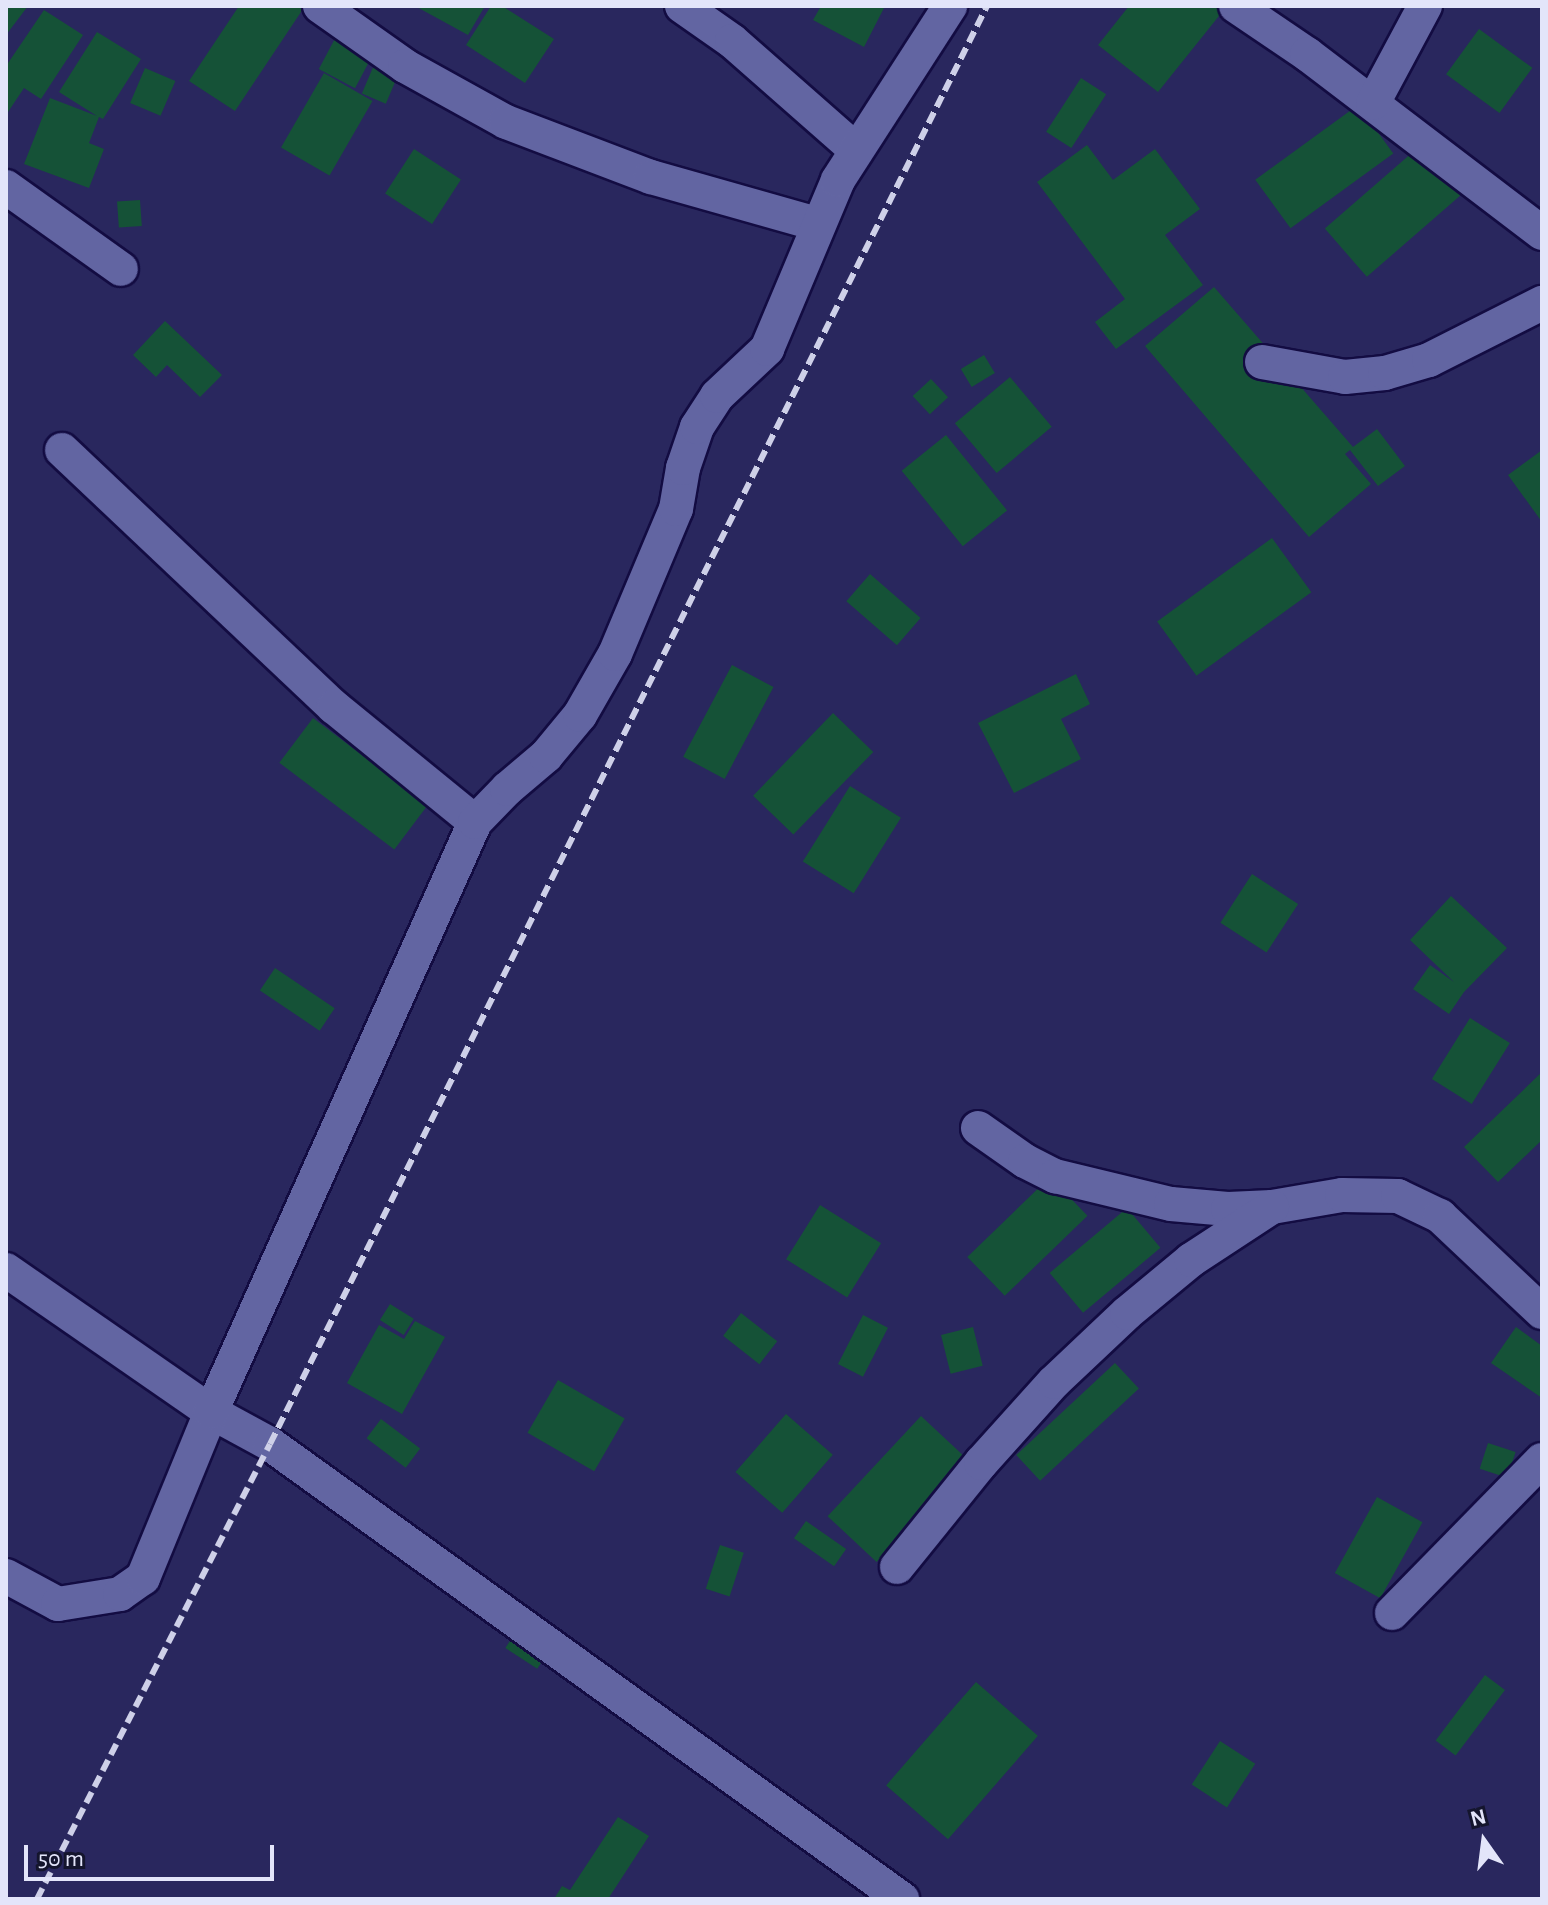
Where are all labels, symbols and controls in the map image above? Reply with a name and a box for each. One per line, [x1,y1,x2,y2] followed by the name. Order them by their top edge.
[1444,1801,1524,1881] north arrow
[1468,1805,1488,1830] text: N
[28,1829,278,1879] scale bar
[38,1847,84,1871] text: 50 m

